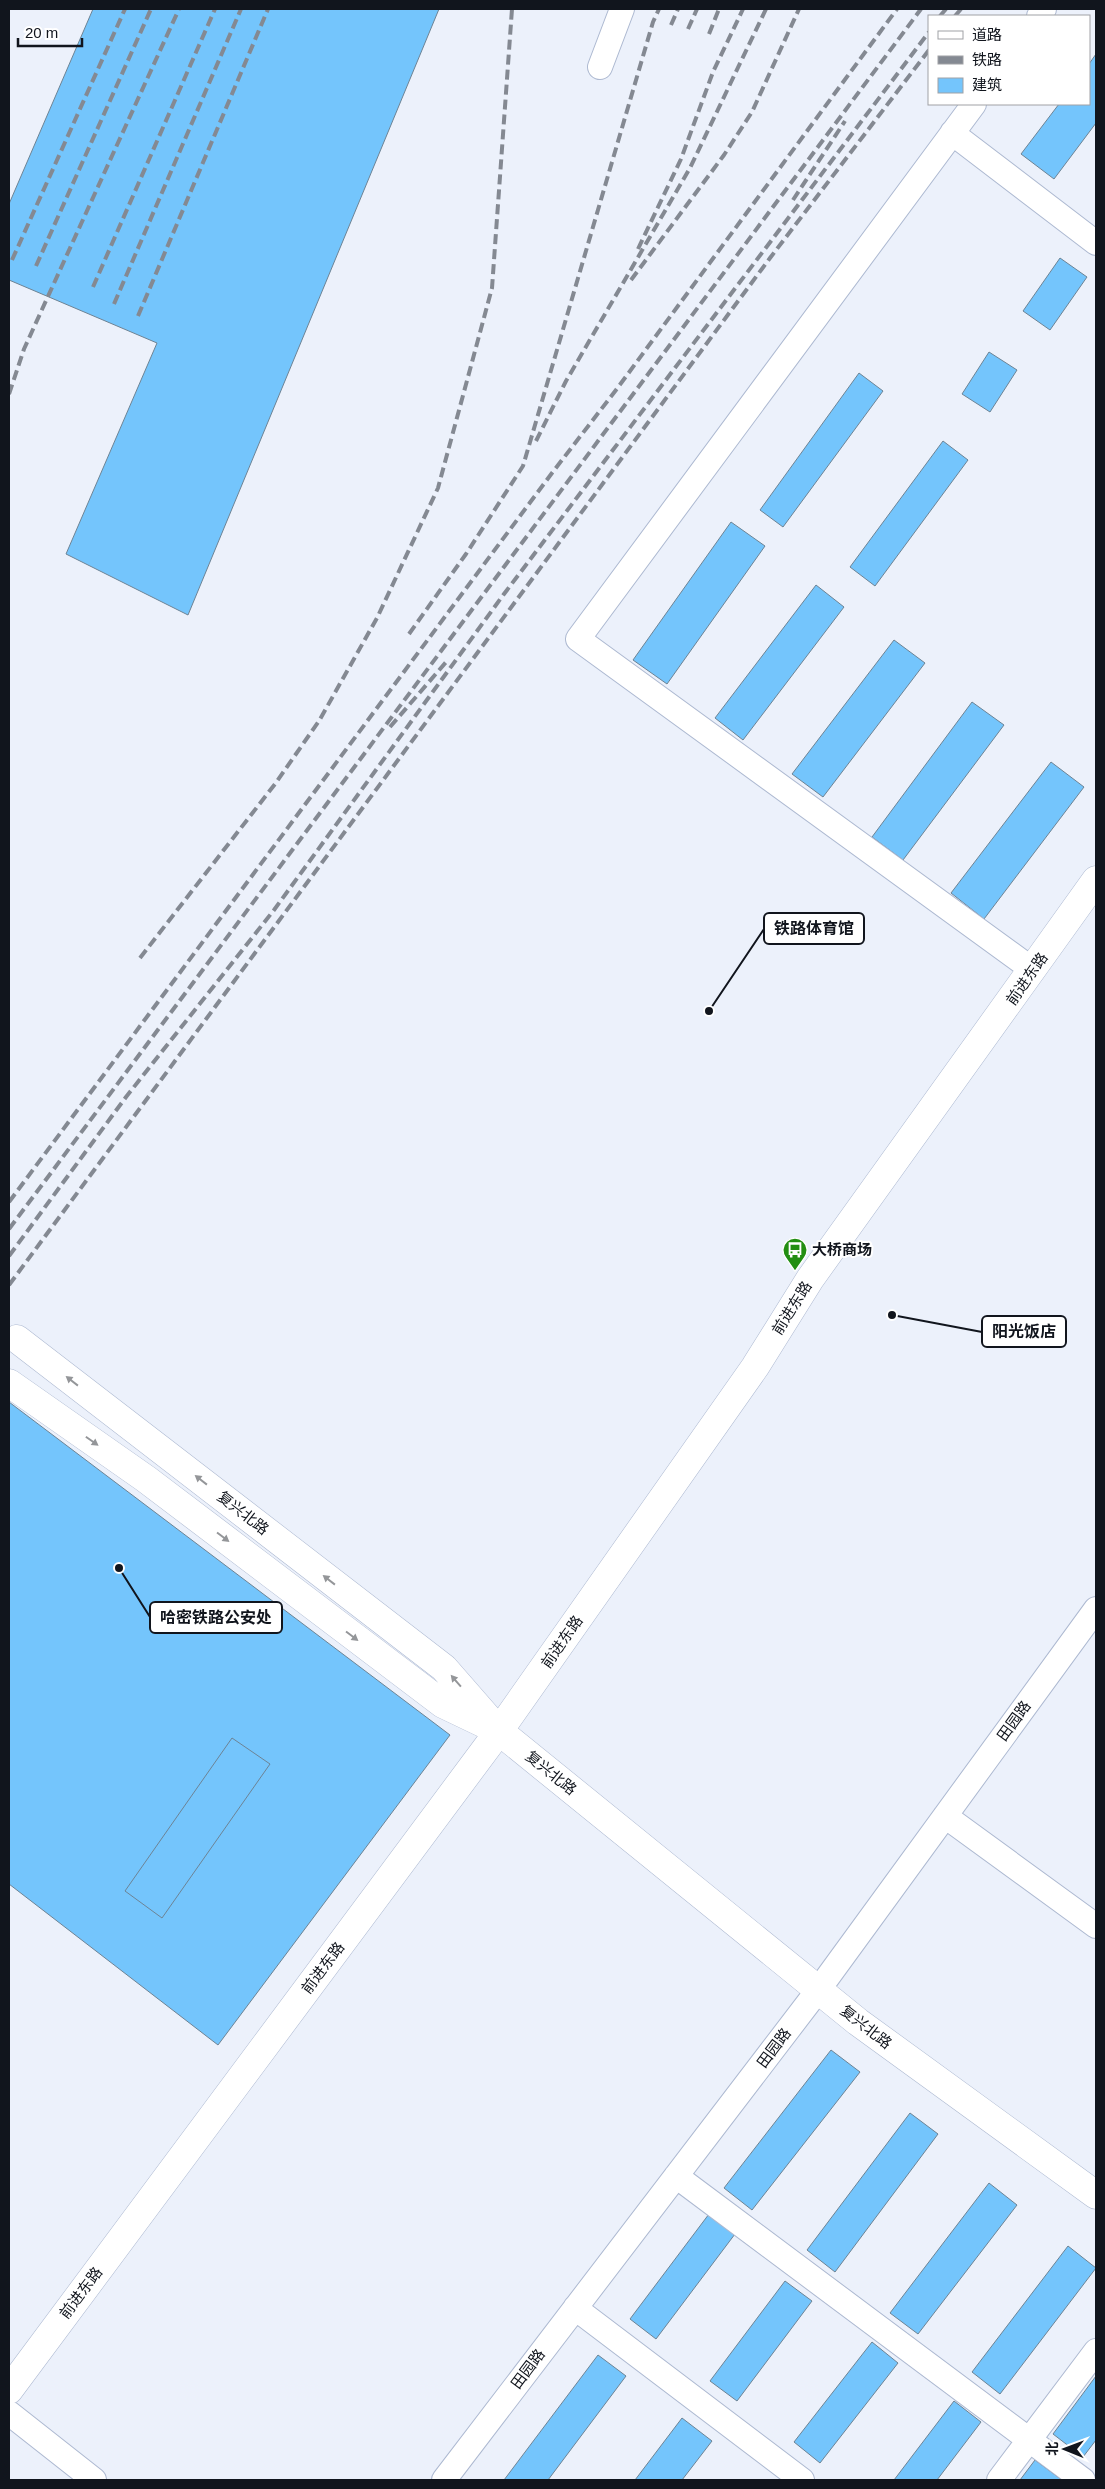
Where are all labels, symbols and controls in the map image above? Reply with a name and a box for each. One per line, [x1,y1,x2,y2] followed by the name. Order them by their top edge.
[18,15,81,47] scale bar
[928,15,1090,105] legend
[25,24,58,41] text: 20 m
[972,26,1002,43] text: 道路
[972,51,1002,68] text: 铁路
[972,76,1002,93] text: 建筑
[764,913,864,944] callout: 铁路体育馆
[774,920,854,937] text: 铁路体育馆
[1002,949,1051,1008] street label: 前进东路
[782,1237,808,1271] bus stop icon: 大桥商场
[812,1241,872,1258] place label: 大桥商场
[768,1278,815,1338] street label: 前进东路
[982,1316,1066,1347] callout: 阳光饭店
[992,1323,1056,1340] text: 阳光饭店
[66,1376,79,1387] one-way arrow
[85,1436,99,1446] one-way arrow
[195,1475,208,1486] one-way arrow
[214,1487,272,1538] street label: 复兴北路
[216,1532,229,1543] one-way arrow
[323,1574,336,1585] one-way arrow
[150,1602,282,1633] callout: 哈密铁路公安处
[160,1608,272,1626] text: 哈密铁路公安处
[537,1612,586,1671] street label: 前进东路
[345,1630,358,1641] one-way arrow
[450,1676,462,1688] one-way arrow
[993,1698,1034,1744] street label: 田园路
[523,1747,580,1798] street label: 复兴北路
[298,1939,347,1997] street label: 前进东路
[837,2001,895,2052] street label: 复兴北路
[753,2025,794,2071] street label: 田园路
[56,2264,105,2322] street label: 前进东路
[507,2346,548,2392] street label: 田园路
[1040,2424,1090,2474] north arrow
[1044,2442,1060,2456] text: 北

